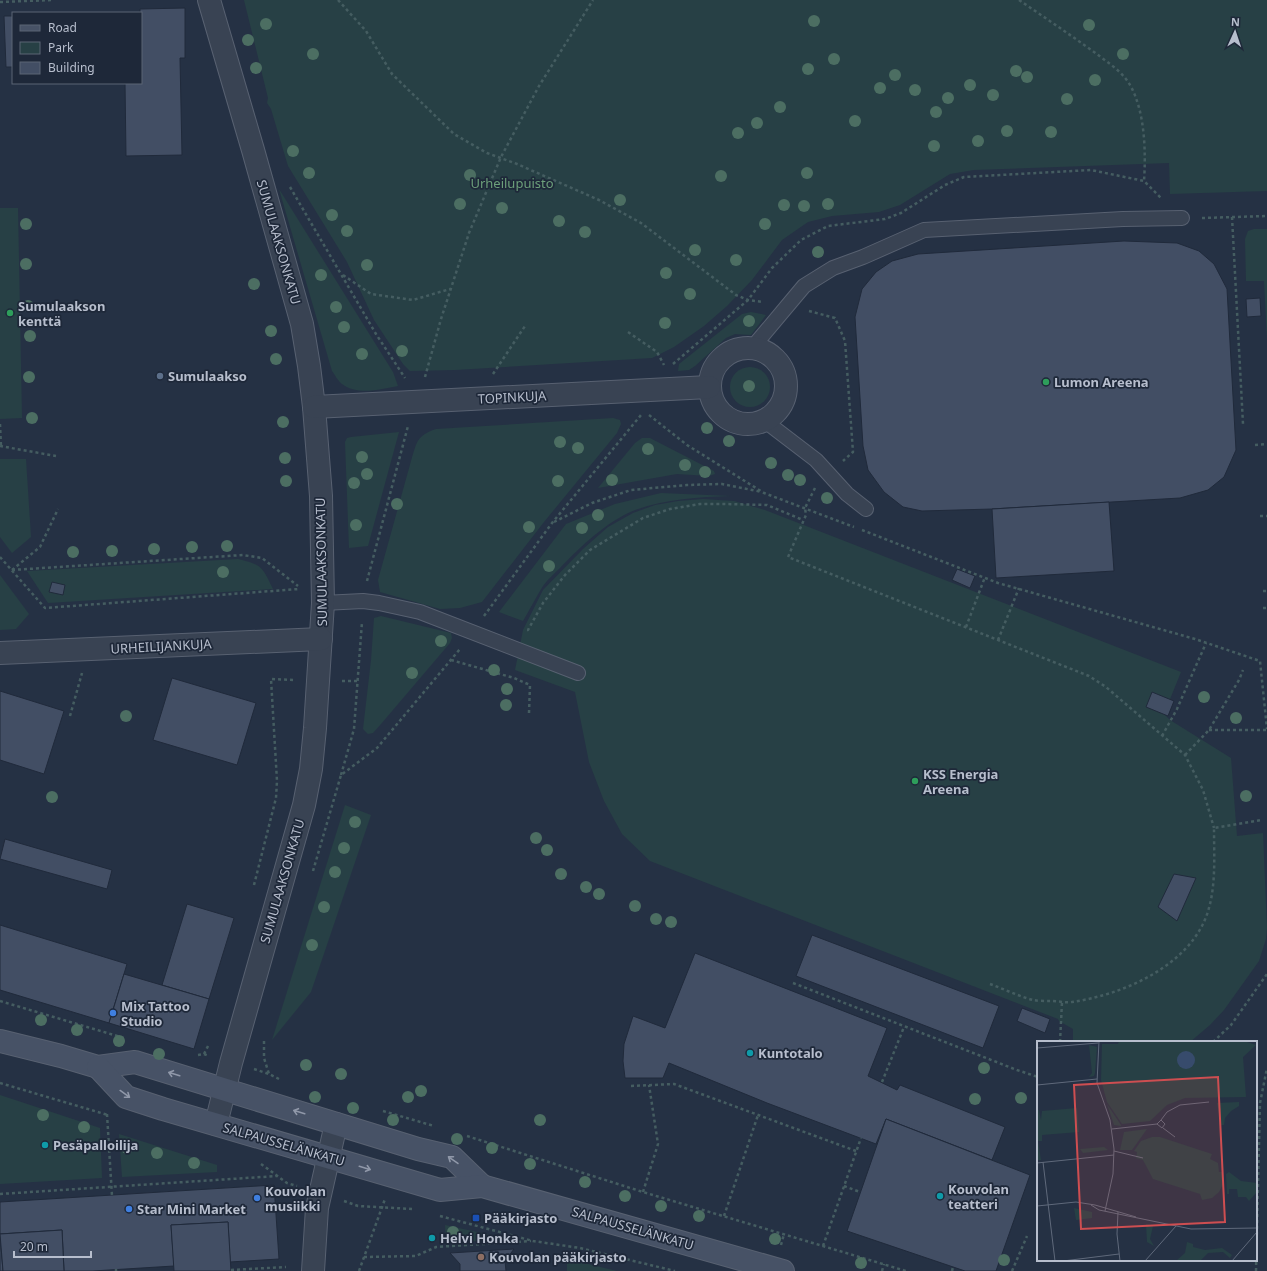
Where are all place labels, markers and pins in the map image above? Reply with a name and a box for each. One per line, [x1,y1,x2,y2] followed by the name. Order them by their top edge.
[18,297,105,330] place label: Sumulaakson kenttä
[5,308,15,318] marker: Sumulaakson kenttä
[168,367,247,385] place label: Sumulaakso
[155,371,165,381] marker: Sumulaakso
[1054,373,1149,391] place label: Lumon Areena
[1041,377,1051,387] marker: Lumon Areena
[923,765,998,798] place label: KSS Energia Areena
[910,776,920,786] marker: KSS Energia Areena
[121,997,190,1030] place label: Mix Tattoo Studio
[108,1008,118,1018] marker: Mix Tattoo Studio
[758,1044,823,1062] place label: Kuntotalo
[745,1048,755,1058] marker: Kuntotalo
[53,1136,138,1154] place label: Pesäpalloilija
[40,1140,50,1150] marker: Pesäpalloilija
[948,1180,1009,1213] place label: Kouvolan teatteri
[265,1182,326,1215] place label: Kouvolan musiikki
[935,1191,945,1201] marker: Kouvolan teatteri
[252,1193,262,1203] marker: Kouvolan musiikki
[137,1200,246,1218] place label: Star Mini Market
[124,1204,134,1214] marker: Star Mini Market
[484,1209,557,1227] place label: Pääkirjasto
[471,1213,481,1223] marker: Pääkirjasto
[440,1229,519,1247] place label: Helvi Honka
[427,1233,437,1243] marker: Helvi Honka
[489,1248,627,1266] place label: Kouvolan pääkirjasto
[476,1252,486,1262] marker: Kouvolan pääkirjasto

